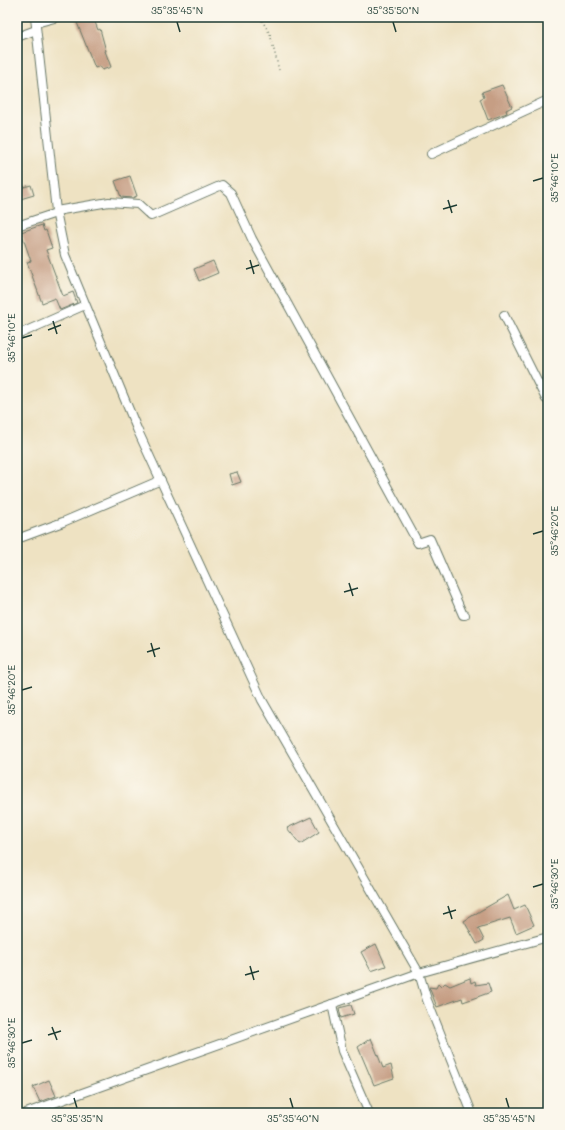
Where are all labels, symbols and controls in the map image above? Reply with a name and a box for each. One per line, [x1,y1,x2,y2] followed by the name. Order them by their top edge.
[151,3,203,17] text: 35°35'45"N
[367,3,419,17] text: 35°35'50"N
[547,153,561,203] text: 35°46'10"E
[4,313,18,363] text: 35°46'10"E
[547,505,561,556] text: 35°46'20"E
[4,664,18,715] text: 35°46'20"E
[547,858,561,909] text: 35°46'30"E
[4,1017,18,1068] text: 35°46'30"E
[51,1111,103,1125] text: 35°35'35"N
[267,1111,319,1125] text: 35°35'40"N
[483,1111,535,1125] text: 35°35'45"N

